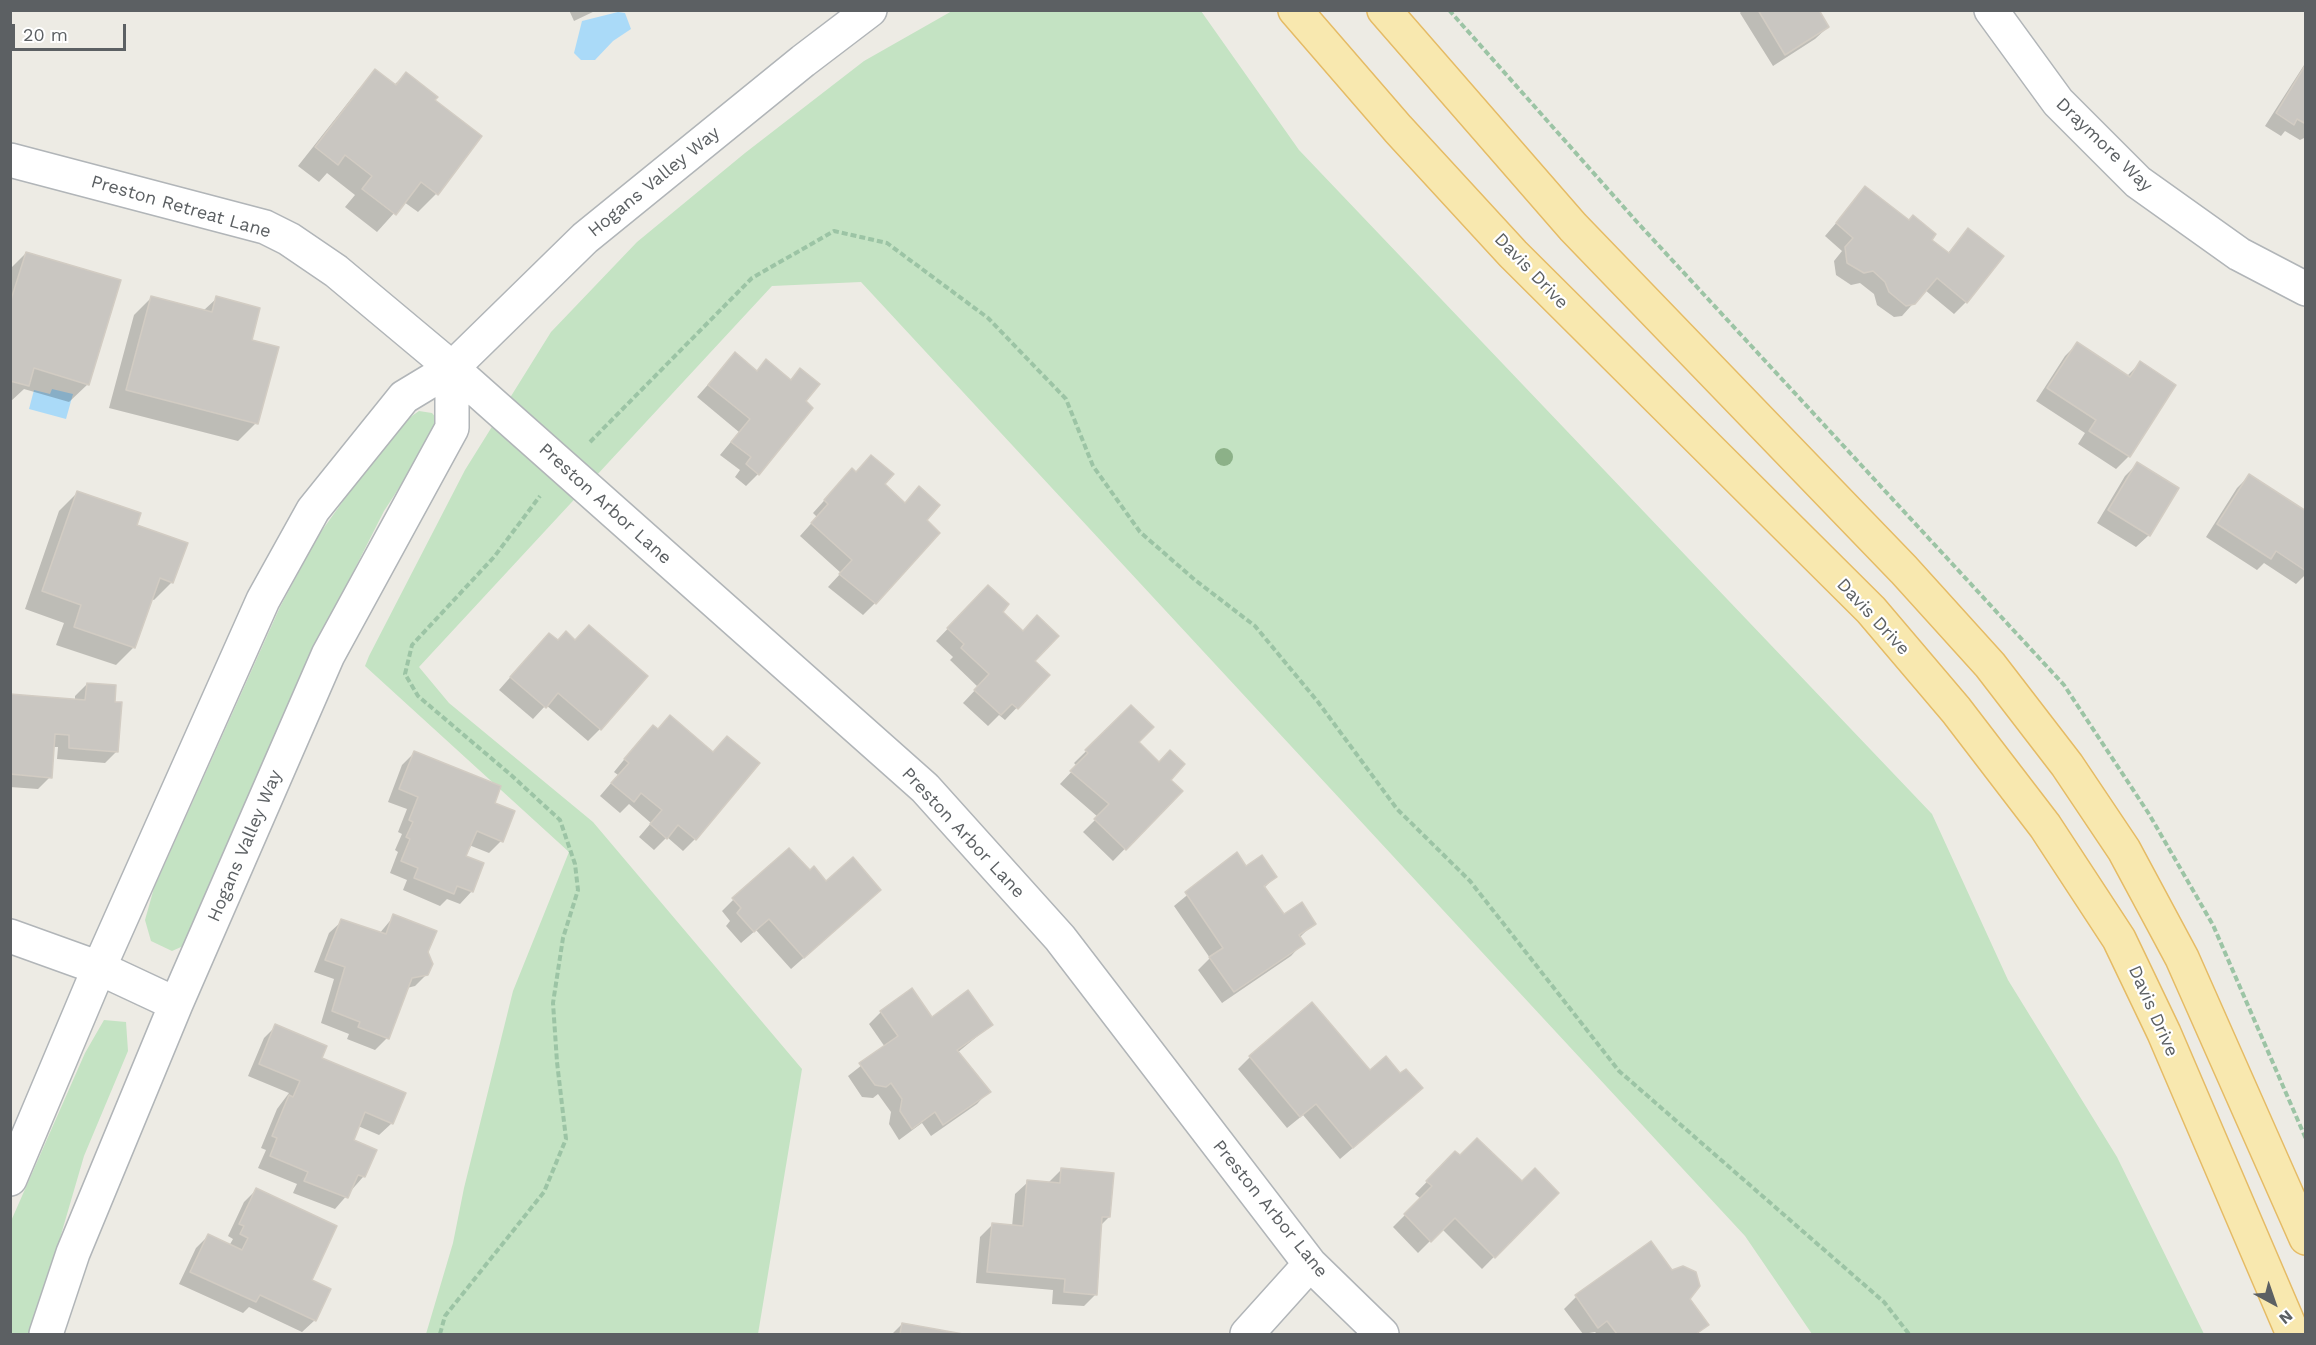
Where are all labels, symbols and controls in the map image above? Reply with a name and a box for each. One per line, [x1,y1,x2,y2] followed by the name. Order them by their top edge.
[15,12,129,50] scale bar
[23,24,68,45] text: 20 m
[2051,93,2157,197] street label: Draymore Way
[584,122,724,242] street label: Hogans Valley Way
[88,171,274,243] street label: Preston Retreat Lane
[1489,228,1573,314] street label: Davis Drive
[534,439,676,569] street label: Preston Arbor Lane
[1832,574,1914,660] street label: Davis Drive
[897,763,1029,903] street label: Preston Arbor Lane
[203,767,287,925] street label: Hogans Valley Way
[2123,962,2183,1060] street label: Davis Drive
[1208,1136,1332,1282] street label: Preston Arbor Lane
[2244,1273,2304,1333] north arrow
[2275,1306,2297,1328] text: N

